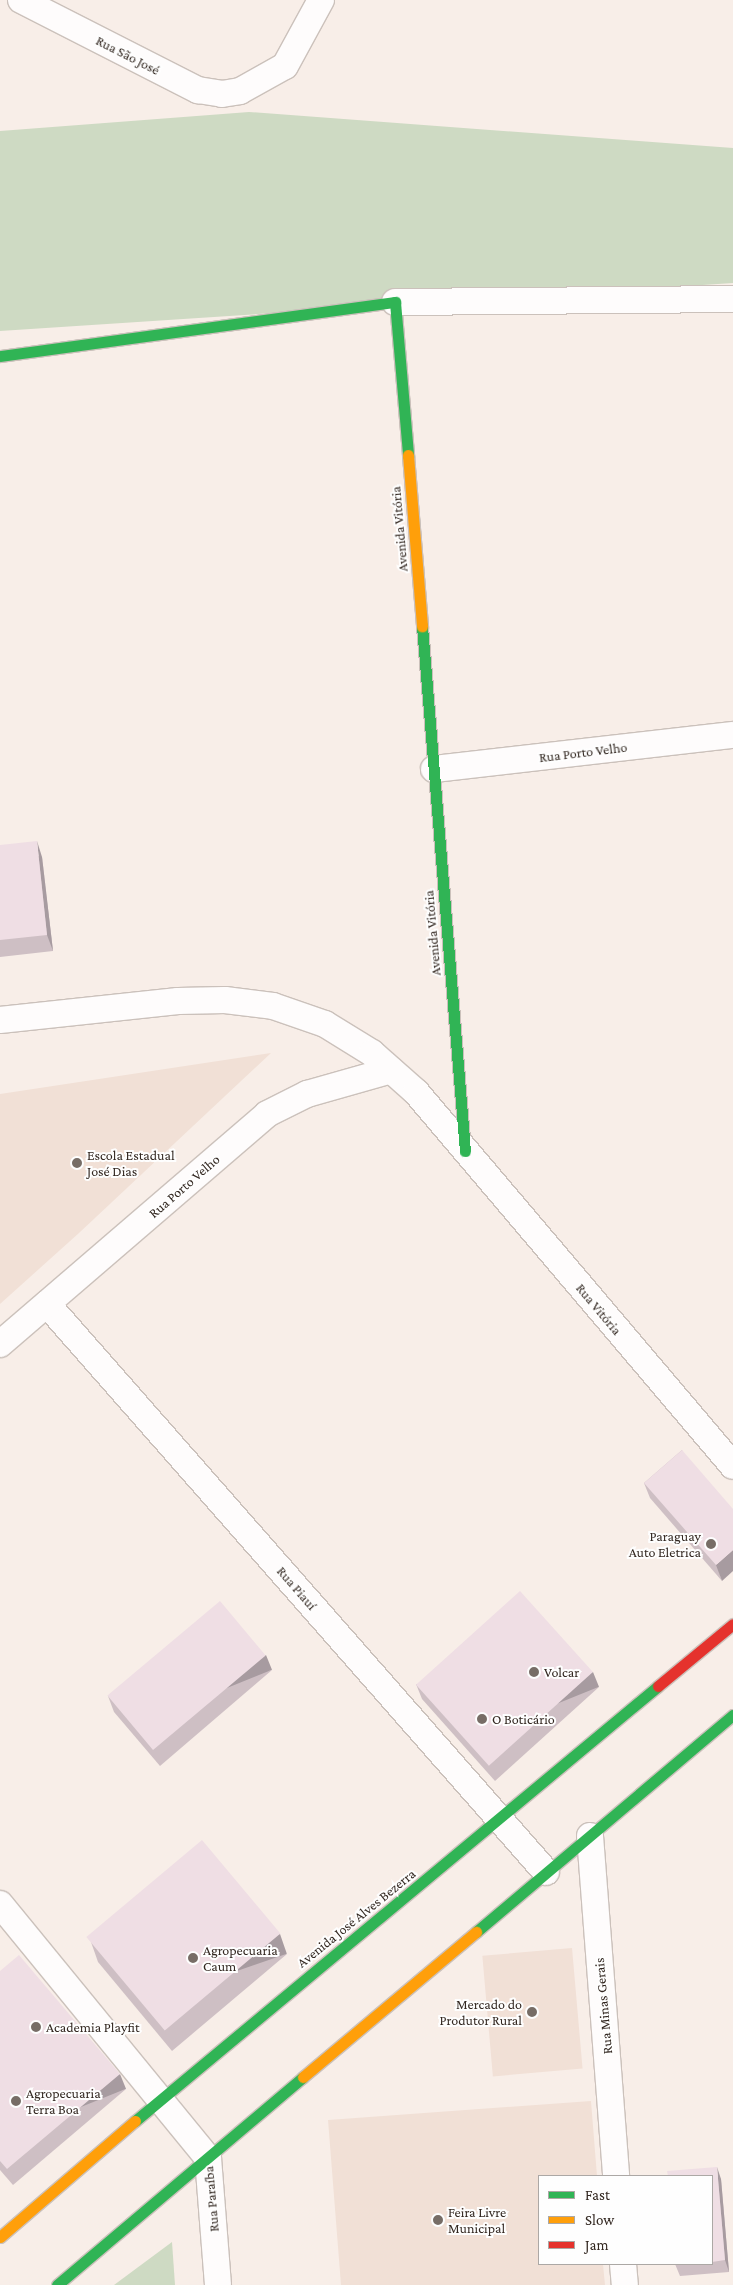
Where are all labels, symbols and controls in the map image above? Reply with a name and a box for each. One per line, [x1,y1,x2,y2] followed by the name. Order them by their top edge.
[93,32,163,78] street label: Rua São José
[387,486,411,572] street label: Avenida Vitória
[538,738,628,766] street label: Rua Porto Velho
[420,890,444,976] street label: Avenida Vitória
[87,1147,175,1180] place label: Escola Estadual José Dias
[145,1151,223,1221] street label: Rua Porto Velho
[71,1157,83,1169] marker: Escola Estadual José Dias
[573,1280,625,1338] street label: Rua Vitória
[629,1528,701,1560] place label: Paraguay Auto Eletrica
[705,1538,717,1550] marker: Paraguay Auto Eletrica
[273,1563,321,1613] street label: Rua Piauí
[544,1664,579,1680] place label: Volcar
[528,1666,540,1678] marker: Volcar
[492,1711,555,1727] place label: O Boticário
[476,1713,488,1725] marker: O Boticário
[293,1865,419,1971] street label: Avenida José Alves Bezerra
[203,1942,278,1974] place label: Agropecuaria Caum
[187,1952,199,1964] marker: Agropecuaria Caum
[590,1957,616,2055] street label: Rua Minas Gerais
[440,1996,522,2028] place label: Mercado do Produtor Rural
[526,2006,538,2018] marker: Mercado do Produtor Rural
[46,2019,140,2035] place label: Academia Playfit
[30,2021,42,2033] marker: Academia Playfit
[26,2085,101,2118] place label: Agropecuaria Terra Boa
[10,2095,22,2107] marker: Agropecuaria Terra Boa
[200,2165,222,2233] street label: Rua Paraíba
[538,2175,713,2265] legend
[585,2187,610,2203] text: Fast
[448,2204,506,2236] place label: Feira Livre Municipal
[585,2212,614,2228] text: Slow
[432,2214,444,2226] marker: Feira Livre Municipal
[585,2237,608,2253] text: Jam

